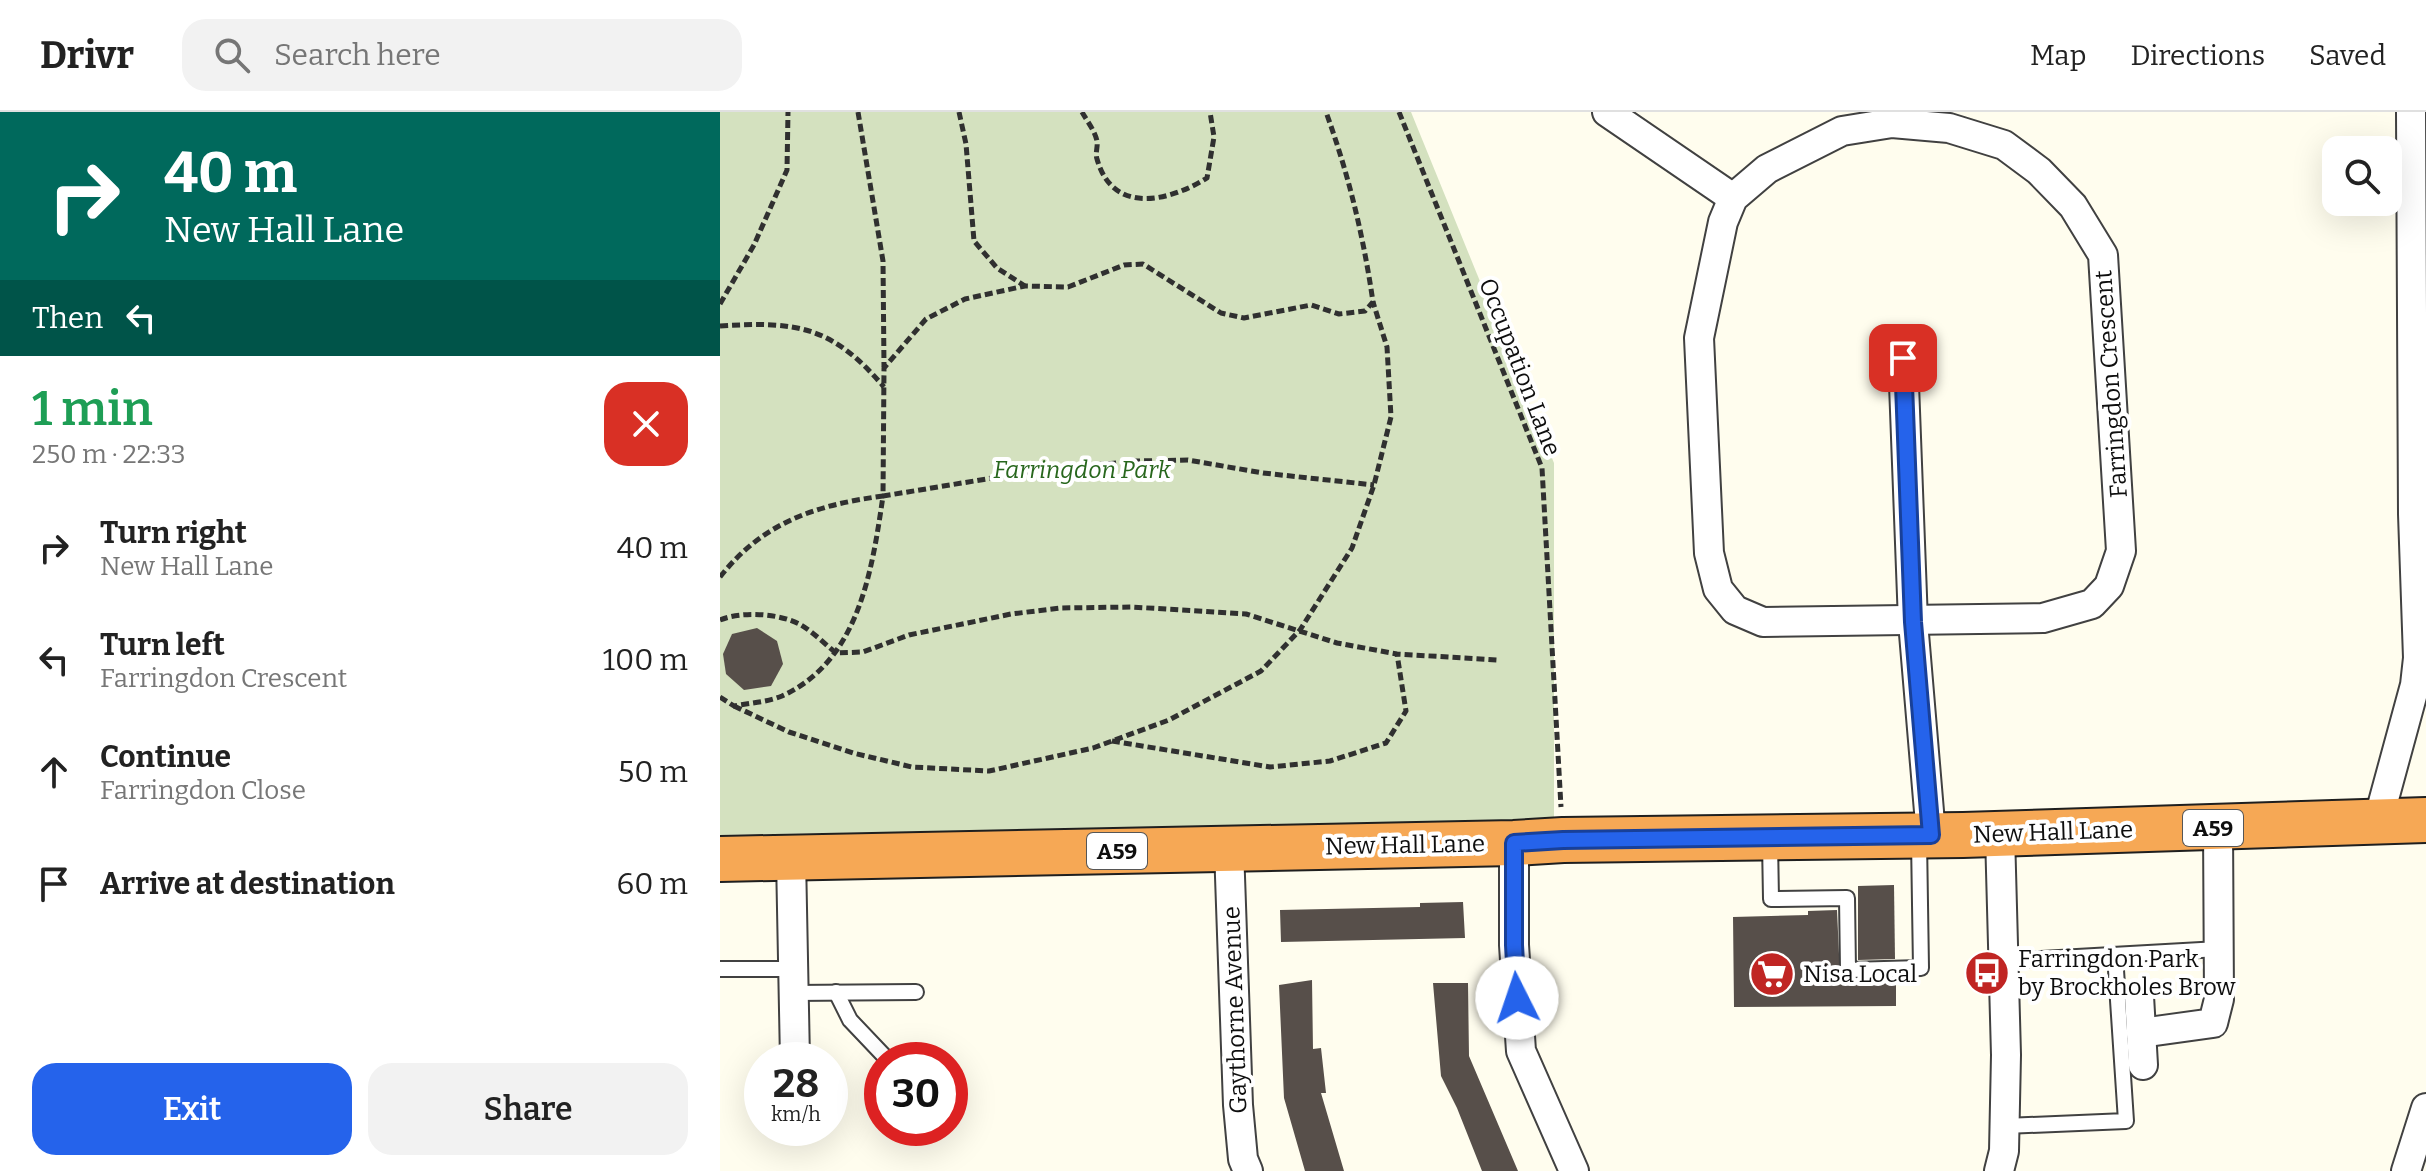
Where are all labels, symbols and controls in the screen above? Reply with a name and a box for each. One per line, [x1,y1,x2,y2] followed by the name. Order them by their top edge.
[182,19,742,91] search box
[40,32,134,78] text: Drivr
[210,33,254,77] icon: search
[274,37,441,73] text: Search here
[2030,39,2086,72] text: Map
[2130,39,2265,72] text: Directions
[2309,39,2386,72] text: Saved
[2322,136,2402,216] map controls
[2322,136,2402,216] button: search
[164,140,297,207] text: 40 m
[32,144,136,248] icon: right
[164,208,404,252] text: New Hall Lane
[2089,269,2133,499] street label: Farringdon Crescent
[1473,274,1567,460] street label: Occupation Lane
[119,296,163,340] icon: left
[32,300,103,336] text: Then
[1869,324,1937,392] pin
[1881,336,1925,380] icon: arrive
[32,380,153,438] text: 1 min
[604,382,688,466] button: close
[32,439,186,470] text: 250 m · 22:33
[993,456,1172,484] park label: Farringdon Park
[100,515,247,551] text: Turn right
[32,526,76,570] icon: right
[617,530,688,566] text: 40 m
[100,551,273,582] text: New Hall Lane
[100,627,225,663] text: Turn left
[32,638,76,682] icon: left
[603,642,688,678] text: 100 m
[100,663,347,694] text: Farringdon Crescent
[100,739,231,775] text: Continue
[32,750,76,794] icon: ahead
[618,754,688,790] text: 50 m
[100,775,306,806] text: Farringdon Close
[2183,810,2243,846] road number: A59
[1972,815,2134,849] street label: New Hall Lane
[1325,830,1485,860] street label: New Hall Lane
[1087,833,1147,869] road number: A59
[32,862,76,906] icon: arrive
[100,866,395,902] text: Arrive at destination
[617,866,688,902] text: 60 m
[1217,906,1253,1114] street label: Gaythorne Avenue
[2018,945,2236,1001] place label: Farringdon Park by Brockholes Brow
[1963,949,2011,997] bus stop icon: Farringdon Park by Brockholes Brow
[1748,950,1796,998] supermarket icon: Nisa Local
[1475,956,1559,1040] position arrow
[1803,960,1917,988] place label: Nisa Local
[864,1042,968,1146] speed limit sign: 30
[773,1060,819,1108] text: 28
[32,1063,352,1155] button: Exit
[368,1063,688,1155] button: Share
[771,1102,821,1126] text: km/h

